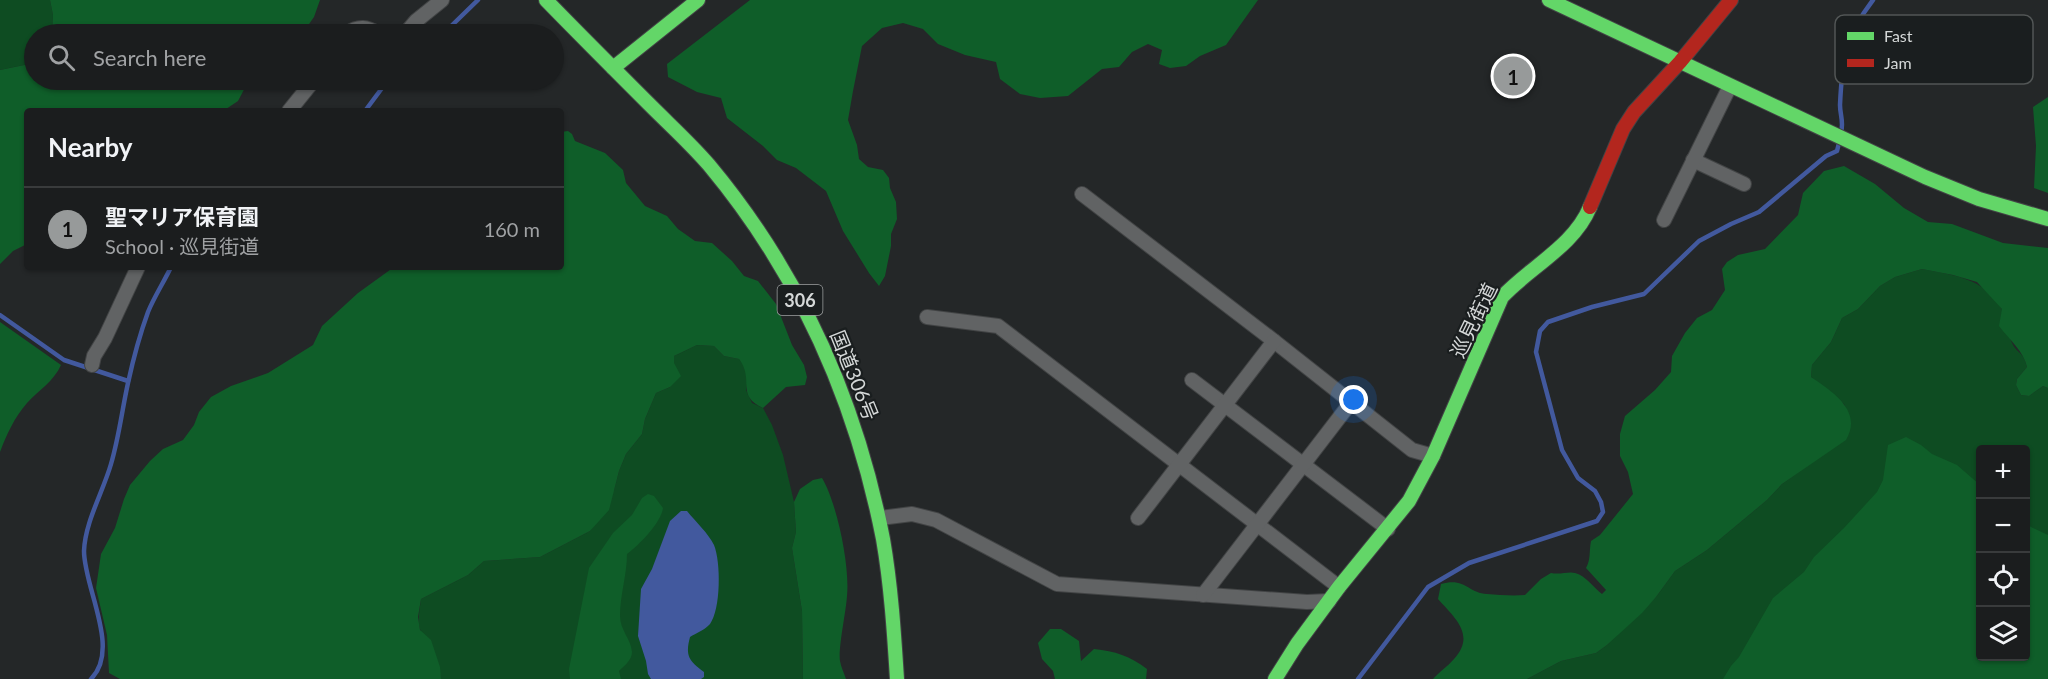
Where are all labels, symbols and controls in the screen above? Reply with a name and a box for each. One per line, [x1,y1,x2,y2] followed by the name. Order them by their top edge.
[1835,15,2033,84] legend
[24,24,564,90] search box
[1884,26,1913,45] text: Fast
[45,41,78,74] icon: search
[93,44,206,71] text: Search here
[1884,53,1912,72] text: Jam
[1494,54,1532,98] pin: 1
[48,131,133,163] text: Nearby
[105,203,259,230] text: 聖マリア保育園
[62,217,73,241] text: 1
[484,217,540,241] text: 160 m
[105,234,259,258] text: School · 巡見街道
[1445,279,1501,361] street label: 巡見街道
[778,285,822,315] road number: 306
[826,327,884,423] street label: 国道306号
[1339,385,1368,414] your location
[1976,445,2030,661] map controls
[1976,445,2030,499] button: +
[1976,499,2030,553] button: −
[1976,553,2030,607] button: locate
[1976,607,2030,661] button: layers

